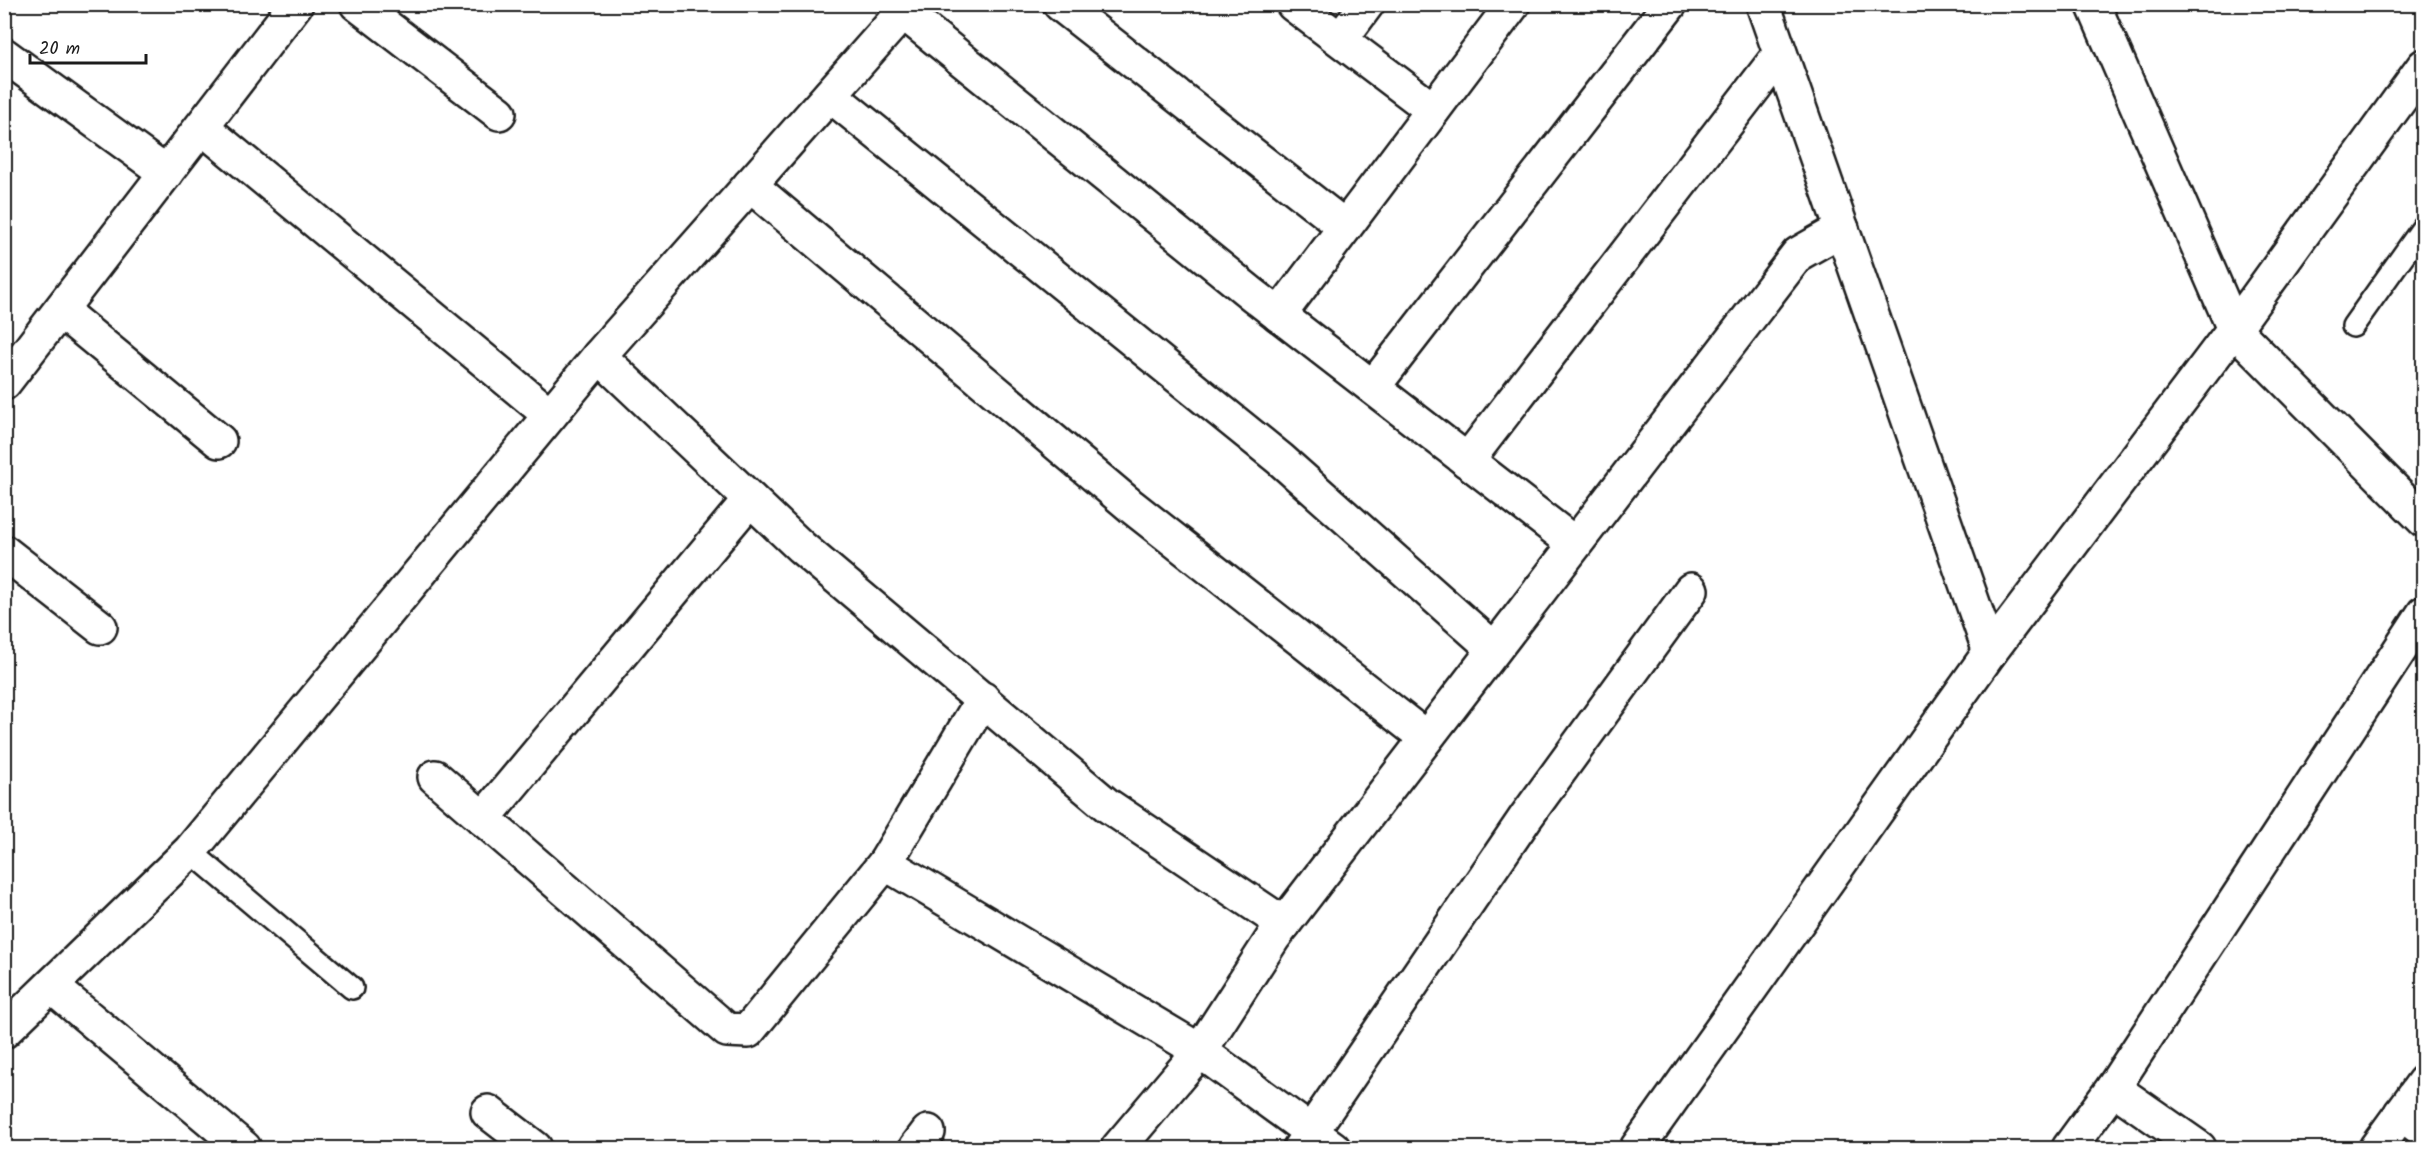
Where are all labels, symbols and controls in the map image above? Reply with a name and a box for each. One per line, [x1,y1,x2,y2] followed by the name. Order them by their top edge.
[30,27,146,65] scale bar
[39,35,80,64] text: 20 m

